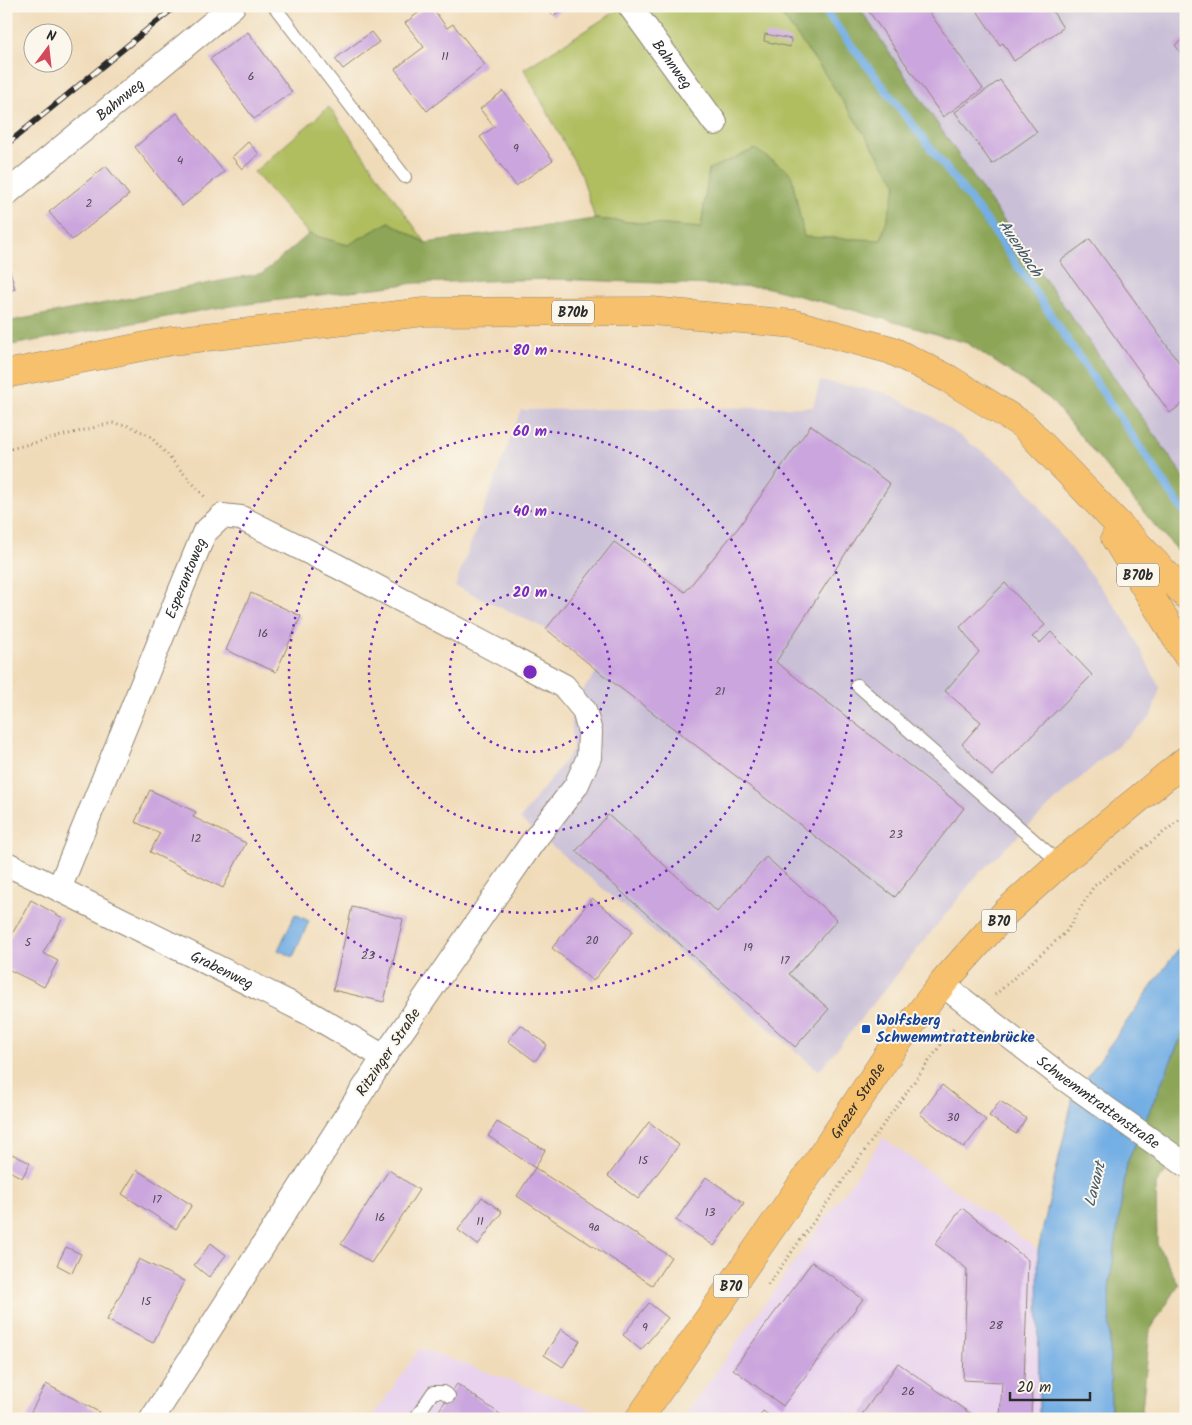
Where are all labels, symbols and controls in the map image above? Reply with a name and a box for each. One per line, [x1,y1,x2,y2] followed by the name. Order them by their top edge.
[22,22,72,72] north arrow
[44,25,58,48] text: N
[645,35,698,95] street label: Bahnweg
[441,47,449,66] house number: 11
[248,67,254,86] house number: 6
[91,73,150,128] street label: Bahnweg
[513,139,519,158] house number: 9
[177,151,184,170] house number: 4
[86,194,93,213] house number: 2
[991,215,1049,284] water label: Auenbach
[552,300,594,324] road number: B70b
[513,339,547,363] text: 80 m
[513,420,547,444] text: 60 m
[513,500,547,524] text: 40 m
[159,534,214,623] street label: Esperantoweg
[1117,564,1159,586] road number: B70b
[513,581,547,605] text: 20 m
[258,624,268,643] house number: 16
[521,663,539,681] centre of rings
[715,682,726,701] house number: 21
[889,825,903,844] house number: 23
[191,829,201,848] house number: 12
[982,909,1016,932] road number: B70
[586,931,598,950] house number: 20
[25,933,33,952] house number: 5
[743,938,753,957] house number: 19
[186,945,257,997] street label: Grabenweg
[361,946,375,965] house number: 23
[780,951,790,970] house number: 17
[350,1003,428,1102] street label: Ritzinger Straße
[876,1009,1035,1050] place label: Wolfsberg Schwemmtrattenbrücke
[860,1023,872,1035] marker: Wolfsberg Schwemmtrattenbrücke
[1031,1050,1165,1156] street label: Schwemmtrattenstraße
[825,1058,893,1144] street label: Grazer Straße
[947,1108,959,1127] house number: 30
[638,1151,650,1170] house number: 15
[1078,1157,1114,1209] water label: Lavant
[152,1190,162,1209] house number: 17
[705,1203,715,1222] house number: 13
[375,1208,385,1227] house number: 16
[476,1212,484,1231] house number: 11
[588,1218,600,1237] house number: 9a
[714,1274,748,1298] road number: B70
[141,1292,153,1311] house number: 15
[989,1316,1004,1335] house number: 28
[642,1318,648,1337] house number: 9
[1010,1370,1090,1402] scale bar
[1017,1376,1051,1400] text: 20 m
[901,1382,915,1401] house number: 26

